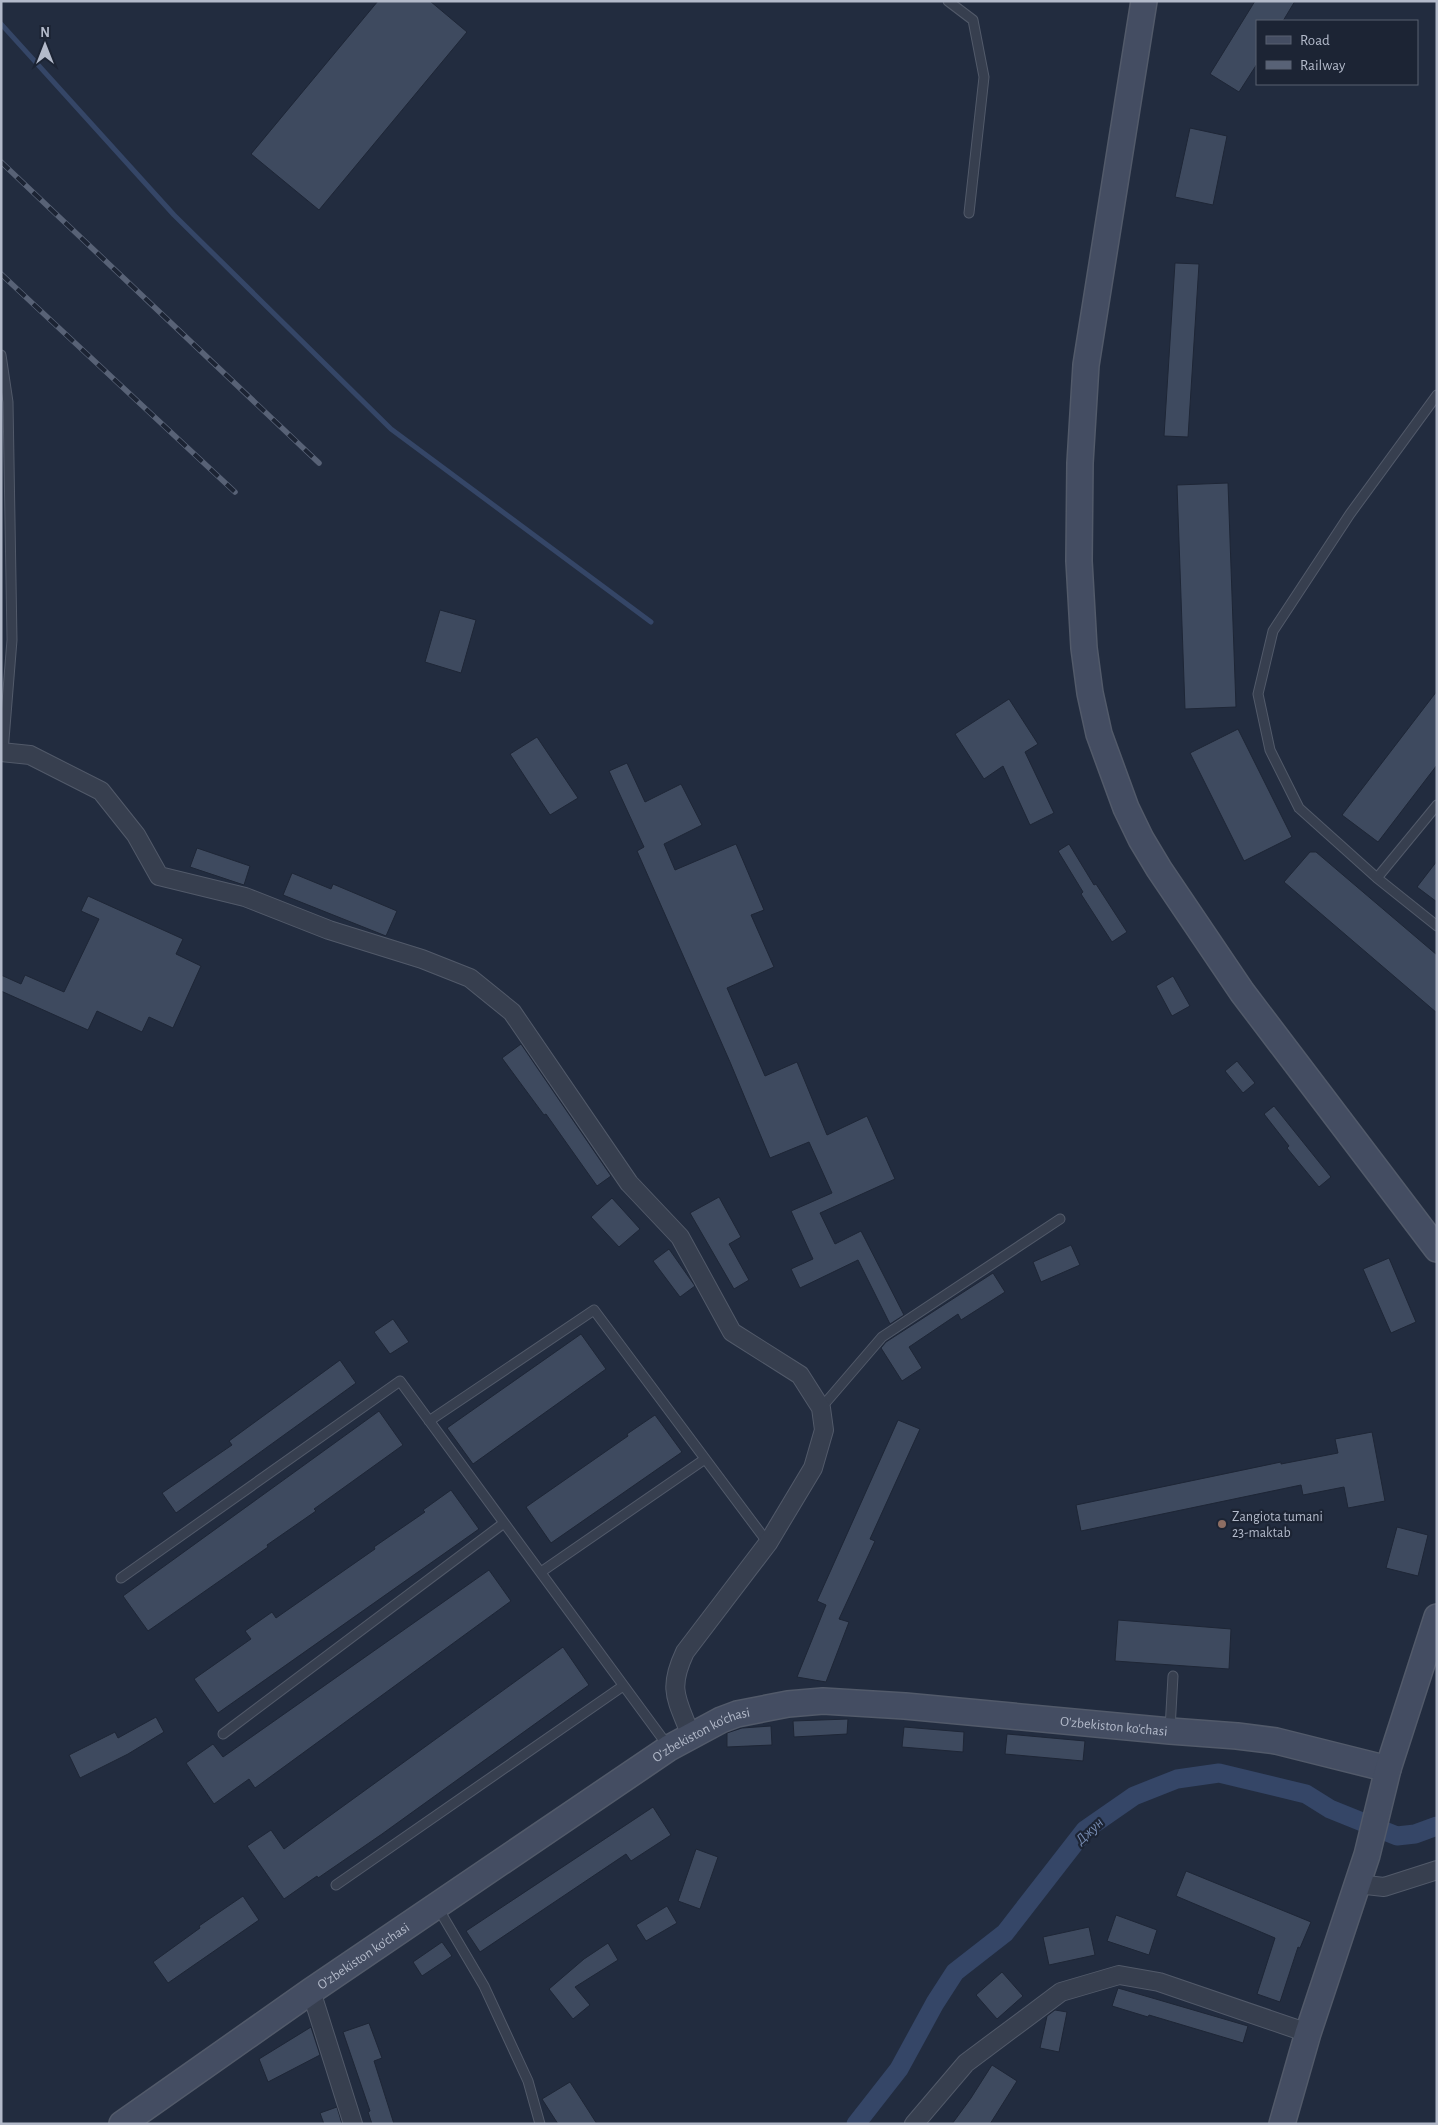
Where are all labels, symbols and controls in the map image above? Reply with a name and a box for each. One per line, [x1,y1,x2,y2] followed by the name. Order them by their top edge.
[20,20,70,70] north arrow
[1256,20,1418,85] legend
[40,26,50,40] text: N
[1300,33,1330,48] text: Road
[1300,58,1346,73] text: Railway
[1232,1510,1323,1540] place label: Zangiota tumani 23-maktab
[1216,1518,1228,1530] marker: Zangiota tumani 23-maktab
[650,1706,751,1765] street label: O'zbekiston ko'chasi
[1059,1715,1168,1739] street label: O'zbekiston ko'chasi
[1072,1815,1106,1848] water label: Джун
[315,1920,412,1993] street label: O'zbekiston ko'chasi

